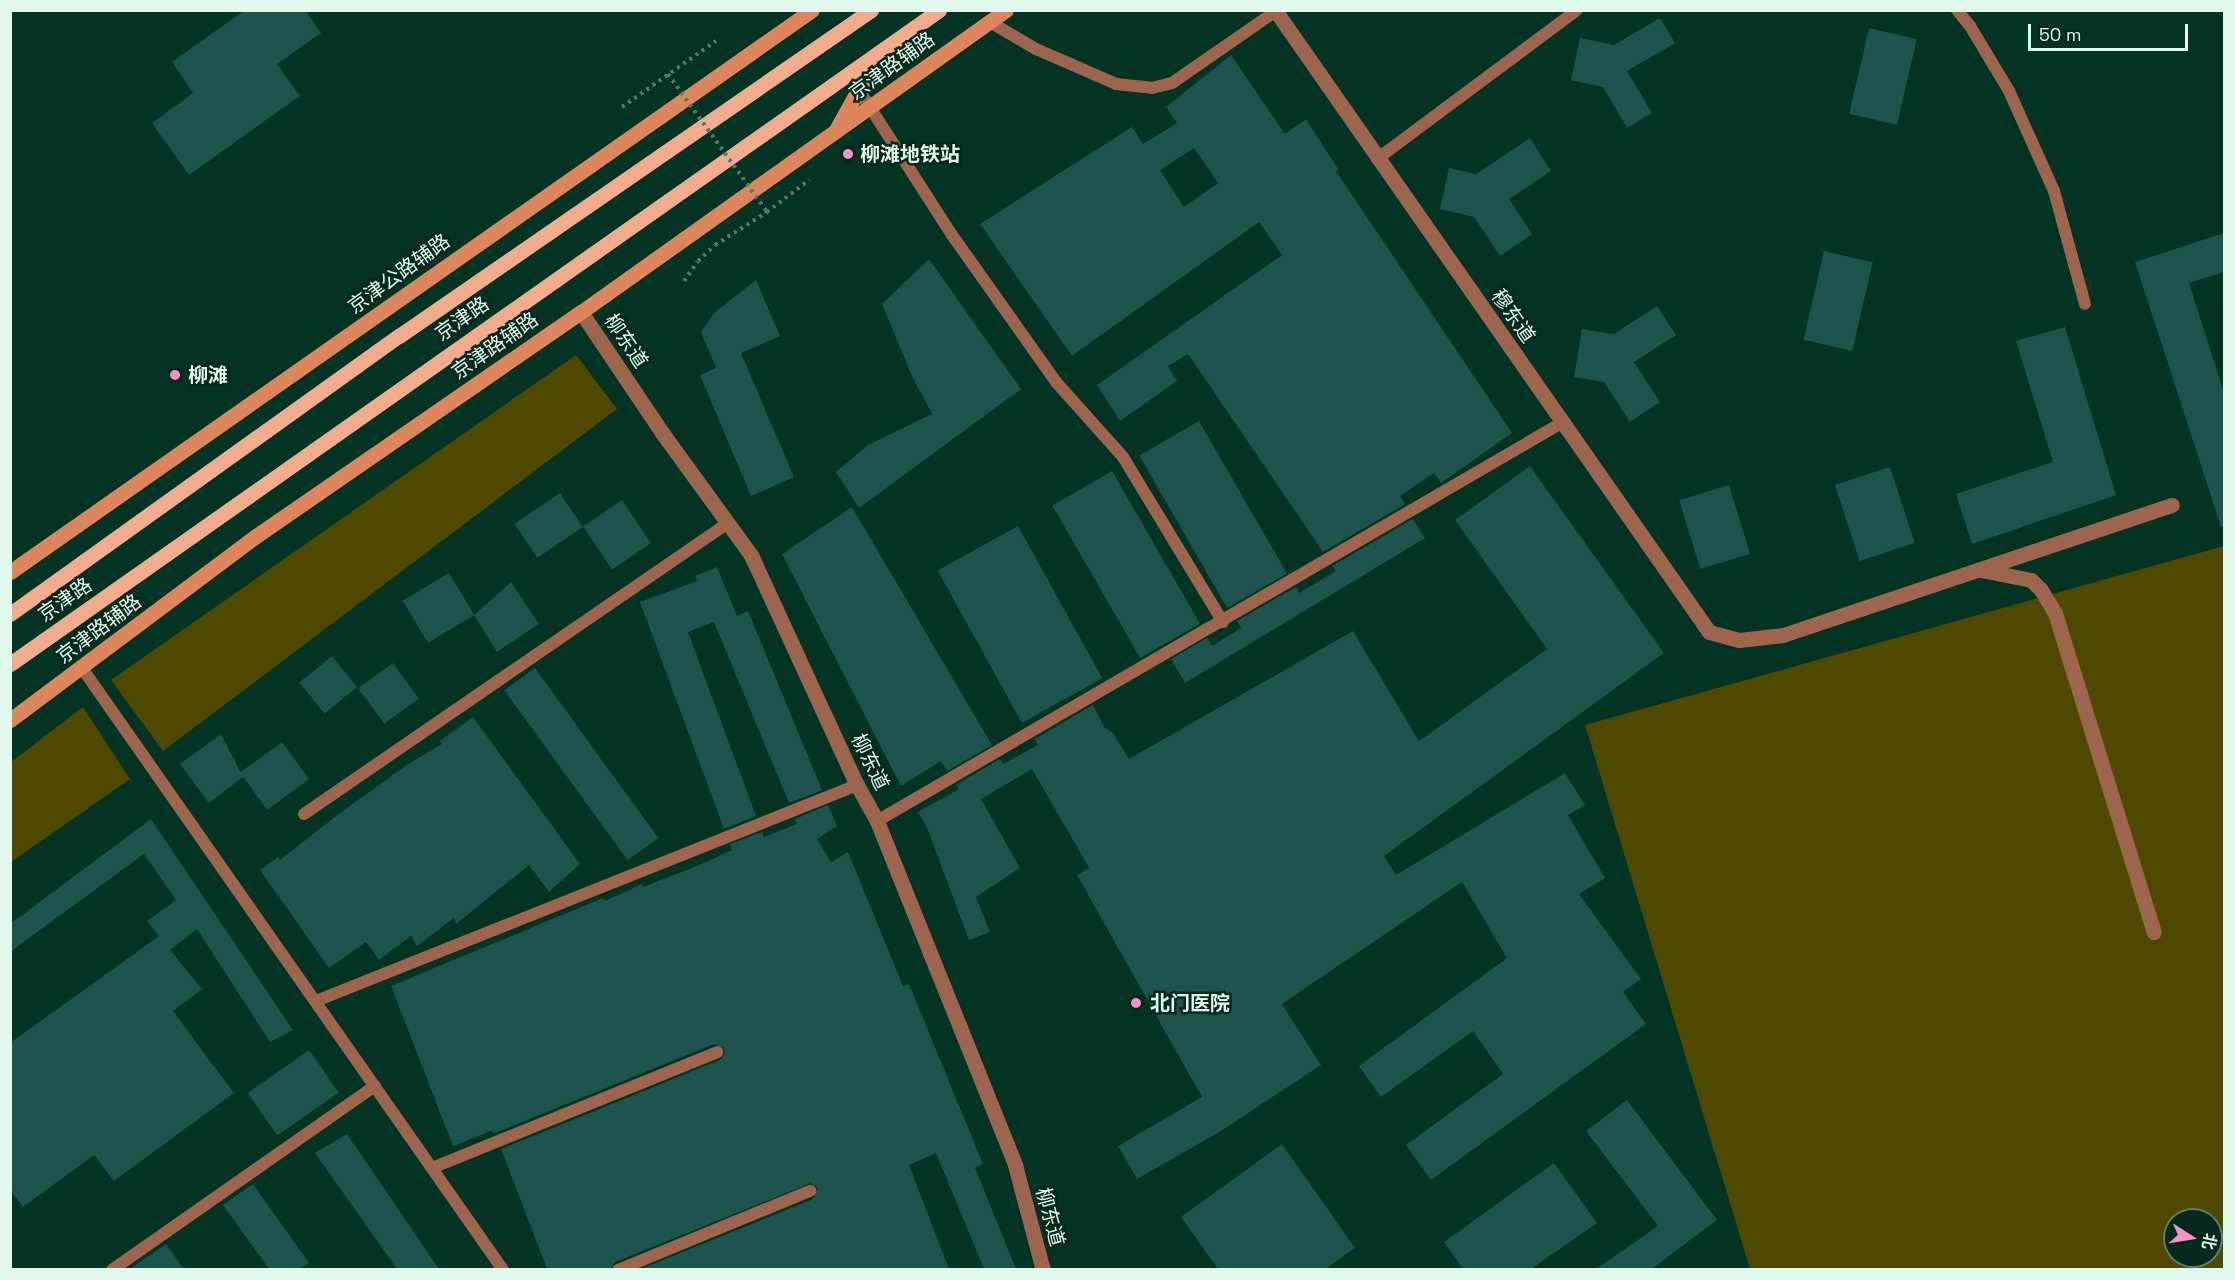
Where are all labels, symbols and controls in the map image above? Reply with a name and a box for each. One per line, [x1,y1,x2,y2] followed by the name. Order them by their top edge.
[2031,12,2192,50] scale bar
[2039,23,2081,46] text: 50 m
[844,27,940,105] street label: 京津路辅路
[860,142,960,166] place label: 柳滩地铁站
[841,147,855,161] marker: 柳滩地铁站
[343,229,455,319] street label: 京津公路辅路
[1486,285,1540,347] street label: 穆东道
[431,292,493,346] street label: 京津路
[447,307,543,385] street label: 京津路辅路
[599,309,653,373] street label: 柳东道
[188,363,228,387] place label: 柳滩
[166,366,184,384] marker: 柳滩
[34,573,96,627] street label: 京津路
[52,589,146,669] street label: 京津路辅路
[846,730,894,794] street label: 柳东道
[1150,991,1230,1015] place label: 北门医院
[1127,994,1145,1012] marker: 北门医院
[1031,1185,1069,1249] street label: 柳东道
[2163,1208,2223,1268] north arrow
[2197,1231,2221,1251] text: 北

